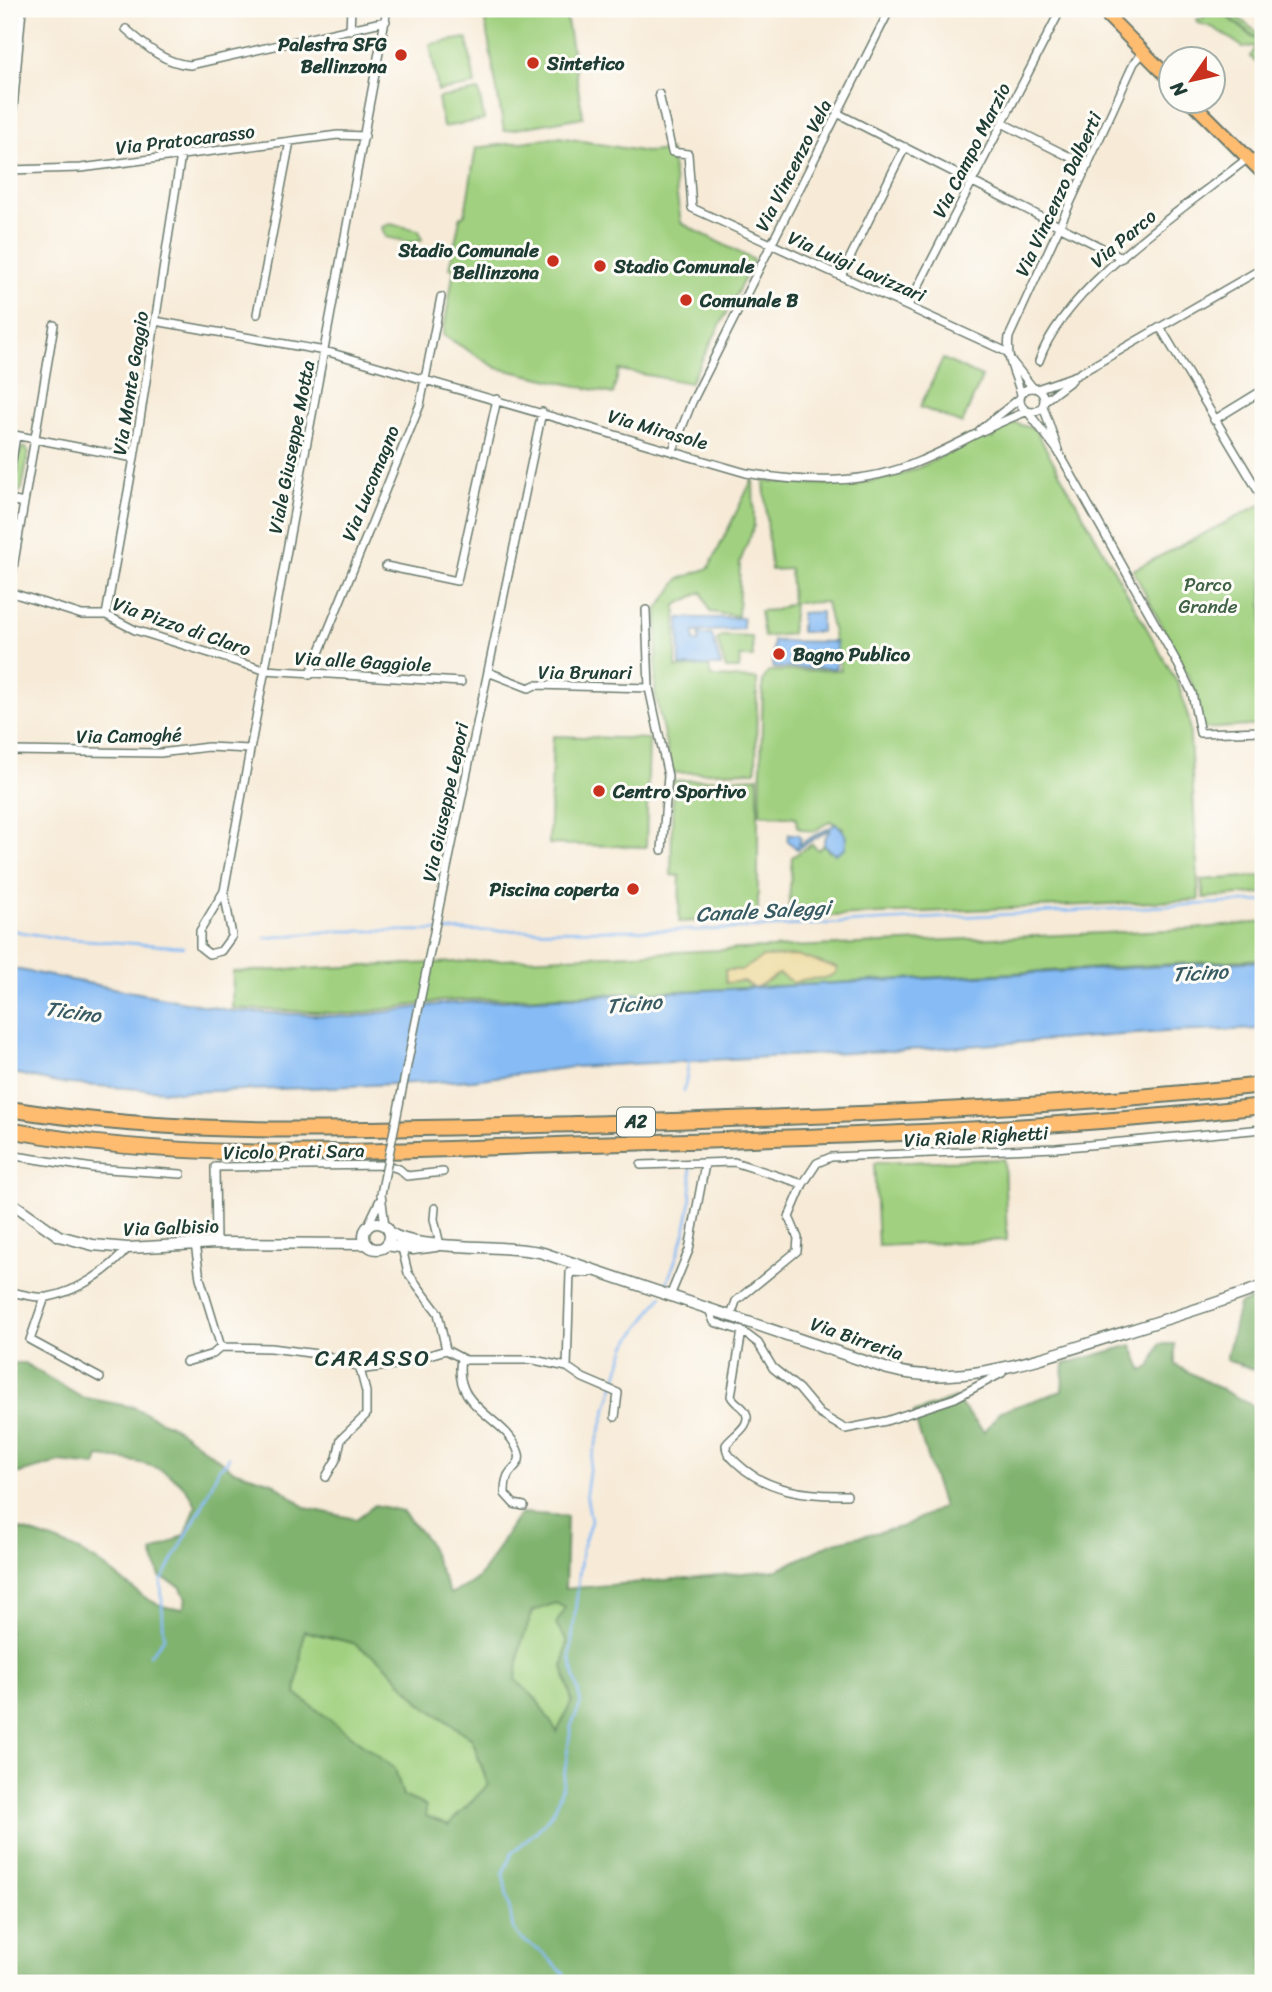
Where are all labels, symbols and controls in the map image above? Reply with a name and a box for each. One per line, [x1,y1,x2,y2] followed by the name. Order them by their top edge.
[278,28,387,83] place label: Palestra SFG Bellinzona
[1156,46,1226,116] north arrow
[393,47,409,63] marker: Palestra SFG Bellinzona
[546,47,625,80] place label: Sintetico
[525,55,541,71] marker: Sintetico
[1160,74,1196,105] text: N
[923,76,1020,224] street label: Via Campo Marzio
[746,93,841,237] street label: Via Vincenzo Vela
[1006,106,1111,282] street label: Via Vincenzo Dalberti
[114,115,257,164] street label: Via Pratocarasso
[1083,200,1164,276] street label: Via Parco
[782,221,932,312] street label: Via Luigi Lavizzari
[397,234,539,289] place label: Stadio Comunale Bellinzona
[613,250,755,283] place label: Stadio Comunale
[545,253,561,269] marker: Stadio Comunale Bellinzona
[592,258,608,274] marker: Stadio Comunale
[699,284,798,317] place label: Comunale B
[678,292,694,308] marker: Comunale B
[103,308,158,457] street label: Via Monte Gaggio
[259,357,325,537] street label: Viale Giuseppe Motta
[604,399,712,460] street label: Via Mirasole
[332,420,409,546] street label: Via Lucomagno
[1178,568,1238,623] park label: Parco Grande
[108,587,256,666] street label: Via Pizzo di Claro
[793,638,911,671] place label: Bagno Publico
[294,641,432,682] street label: Via alle Gaggiole
[771,646,787,662] marker: Bagno Publico
[538,656,633,689] street label: Via Brunari
[76,718,183,753] street label: Via Camoghé
[412,719,479,885] street label: Via Giuseppe Lepori
[612,775,746,808] place label: Centro Sportivo
[591,783,607,799] marker: Centro Sportivo
[489,873,619,906] place label: Piscina coperta
[625,881,641,897] marker: Piscina coperta
[695,888,835,933] water label: Canale Saleggi
[1171,952,1230,993] water label: Ticino
[605,983,665,1025] water label: Ticino
[43,989,105,1035] water label: Ticino
[617,1107,655,1136] road number: A2
[903,1116,1050,1157] street label: Via Riale Righetti
[223,1134,366,1169] street label: Vicolo Prati Sara
[123,1209,219,1246] street label: Via Galbisio
[806,1307,908,1370] street label: Via Birreria
[315,1338,431,1379] district label: CARASSO

